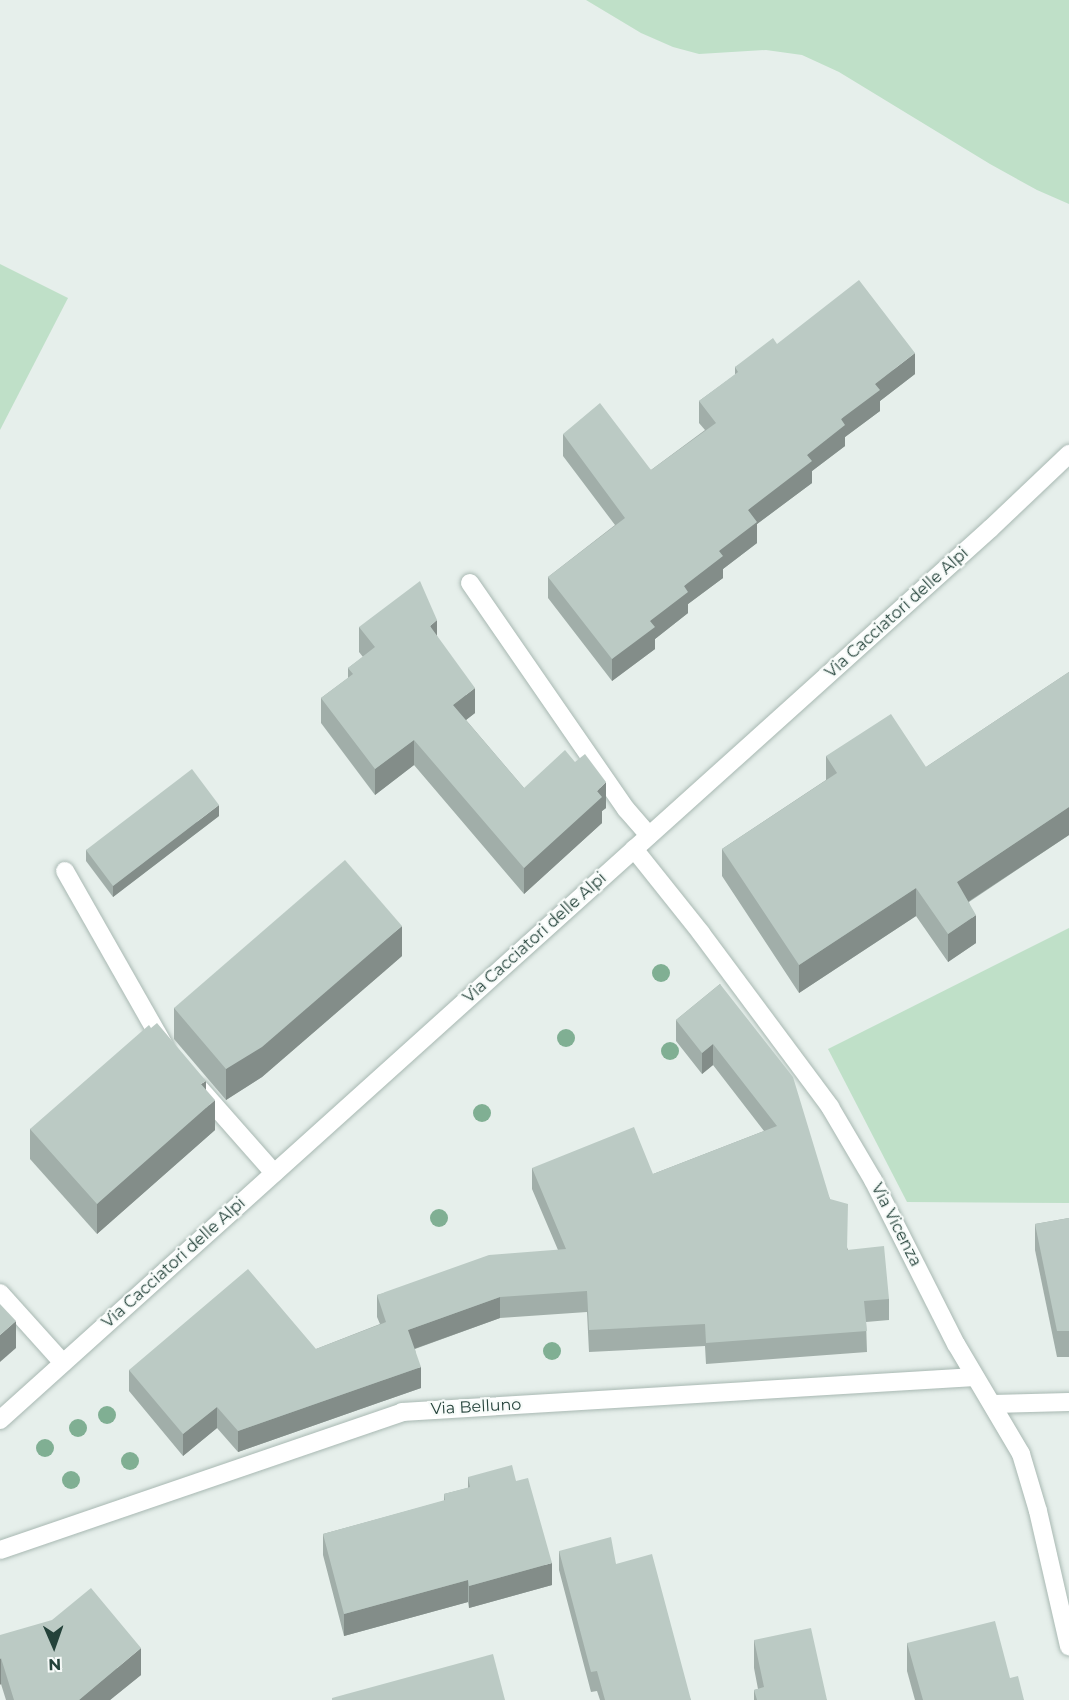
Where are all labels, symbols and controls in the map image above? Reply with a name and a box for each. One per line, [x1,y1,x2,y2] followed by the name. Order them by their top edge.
[822,544,972,682] street label: Via Cacciatori delle Alpi
[460,869,610,1007] street label: Via Cacciatori delle Alpi
[867,1180,925,1270] street label: Via Vicenza
[99,1194,249,1332] street label: Via Cacciatori delle Alpi
[430,1395,522,1419] street label: Via Belluno
[24,1616,84,1676] north arrow
[48,1655,61,1674] text: N

